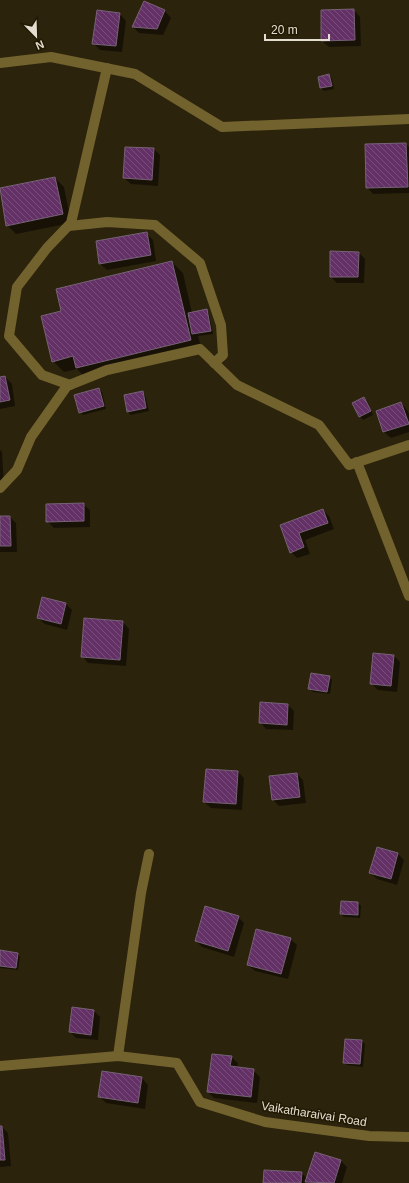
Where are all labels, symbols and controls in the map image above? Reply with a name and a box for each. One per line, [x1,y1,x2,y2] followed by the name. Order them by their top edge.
[16,16,56,56] north arrow
[265,16,329,42] scale bar
[271,23,298,37] text: 20 m
[34,38,46,52] text: N
[260,1099,368,1129] street label: Vaikatharaivai Road

